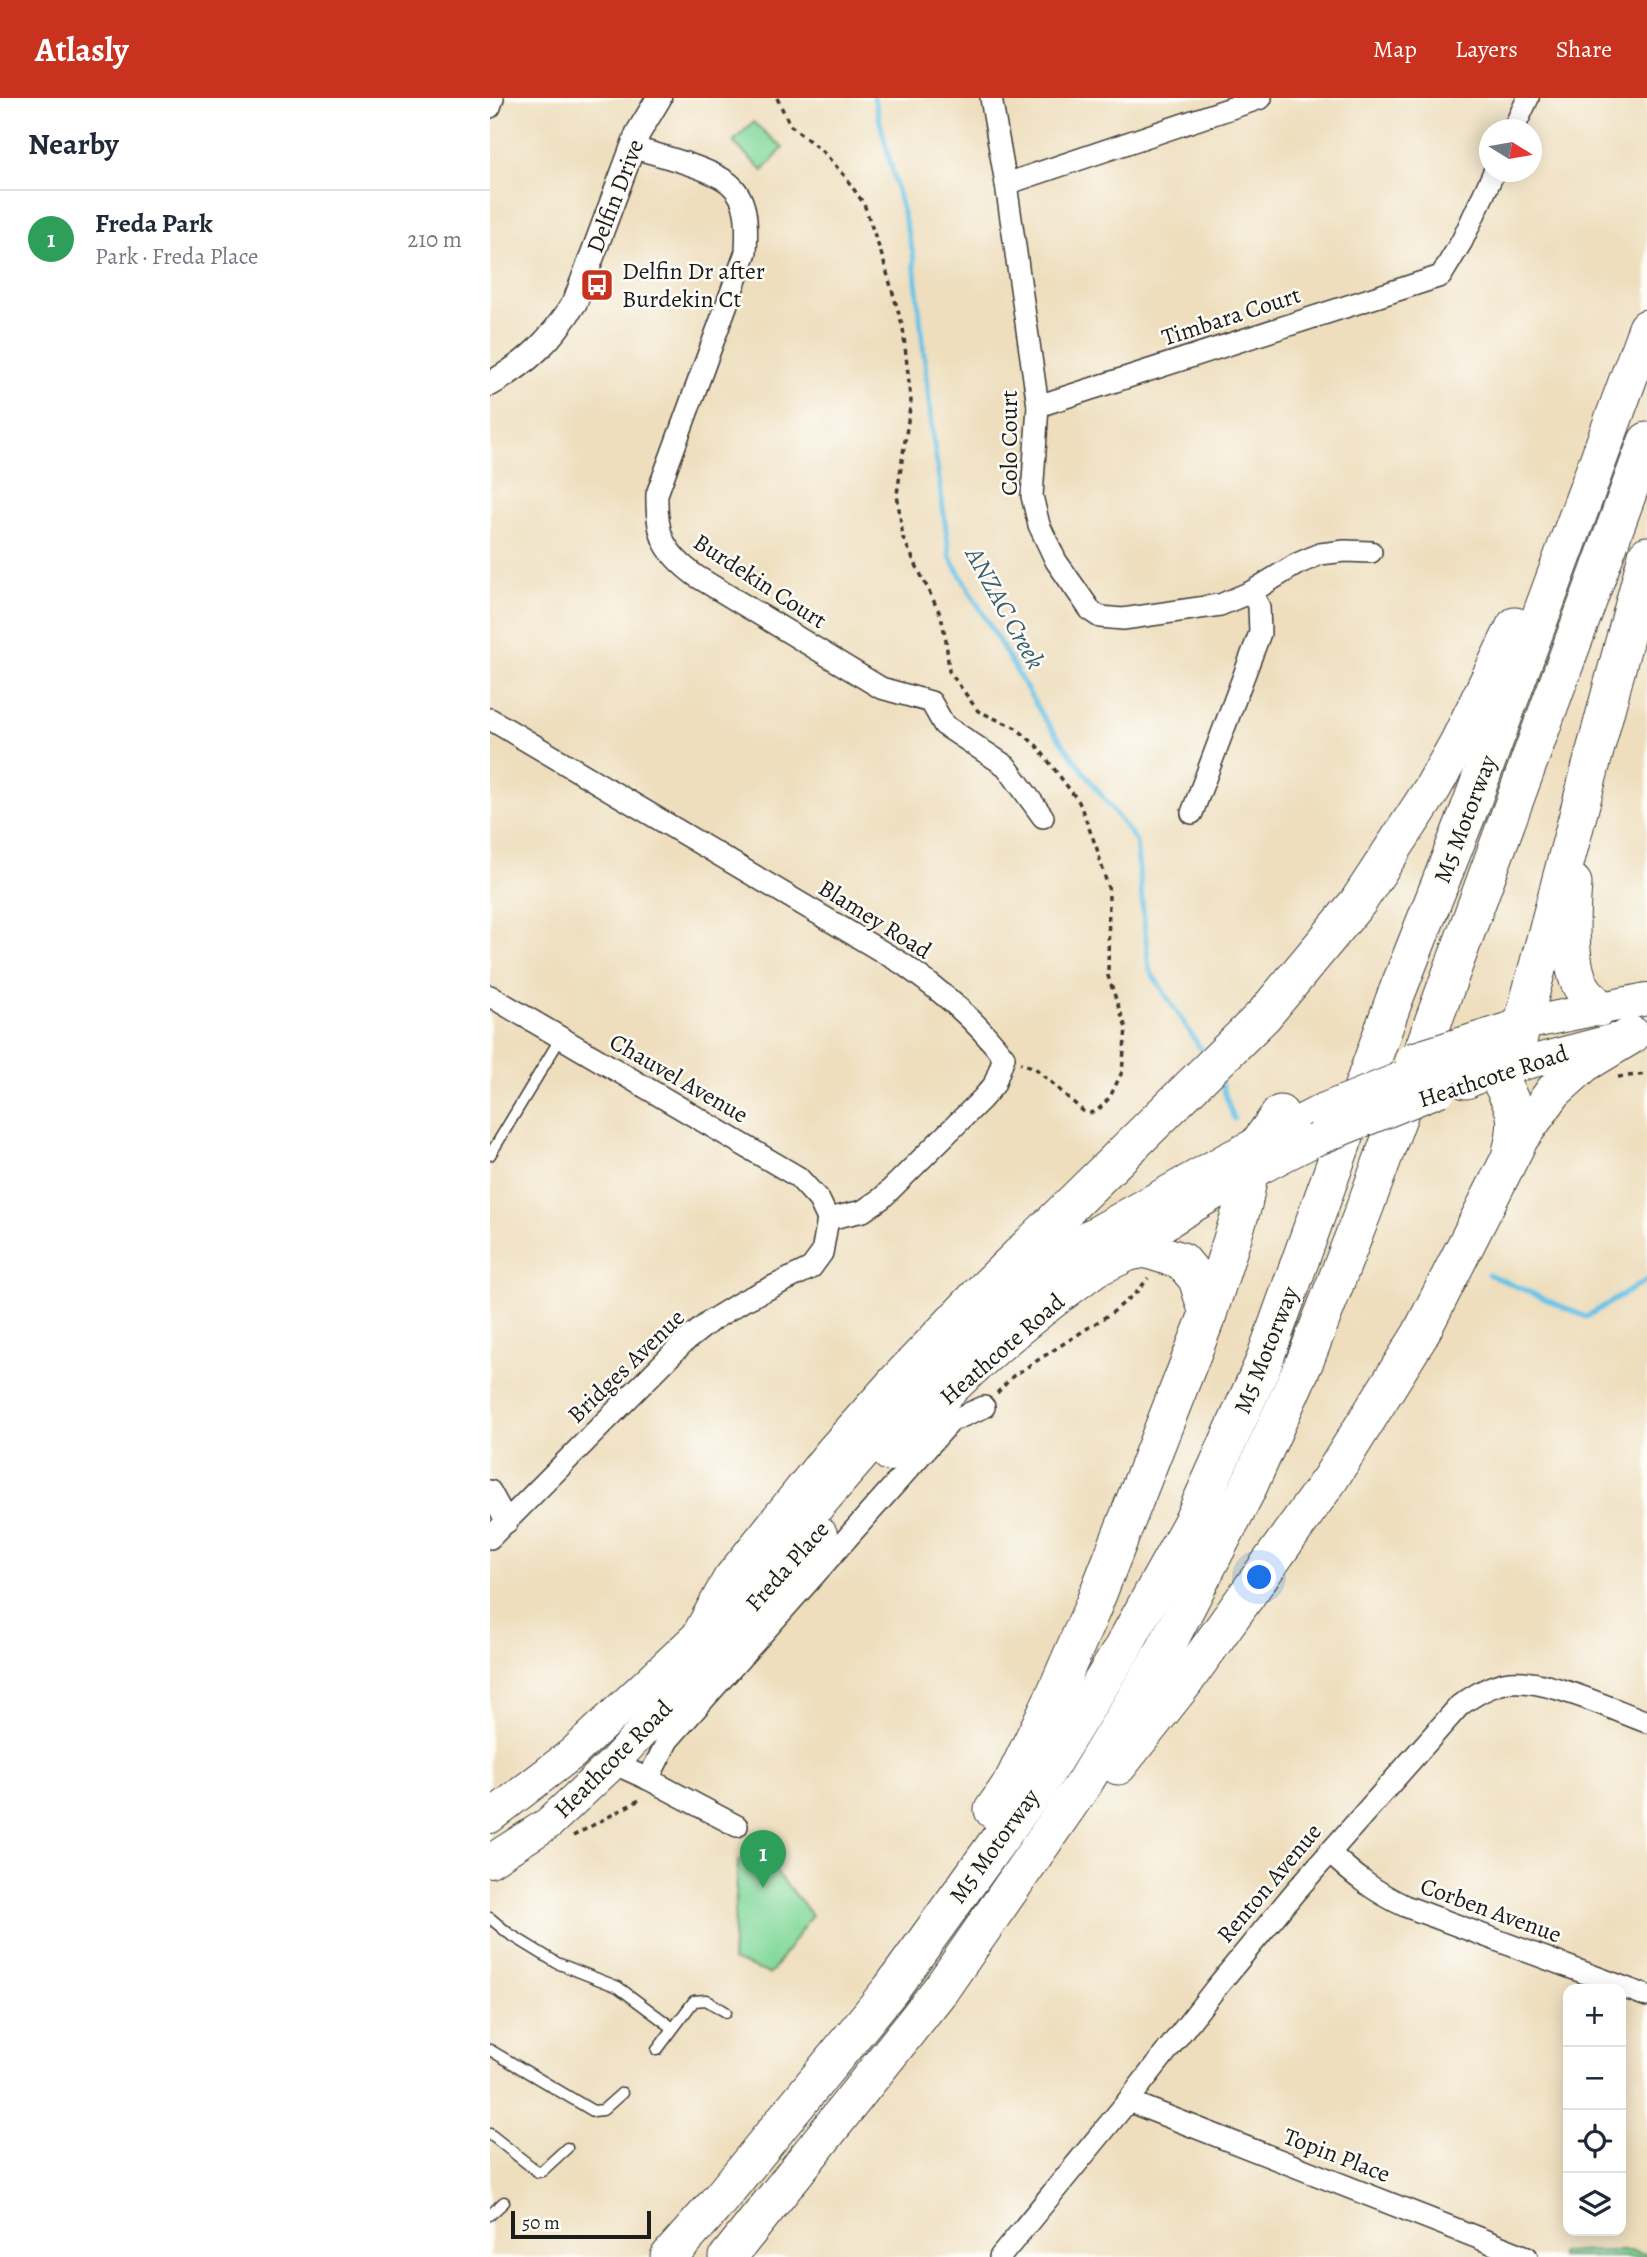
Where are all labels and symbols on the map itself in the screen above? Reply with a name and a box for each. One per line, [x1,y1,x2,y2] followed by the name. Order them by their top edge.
[1479,119,1542,182] north arrow
[579,135,651,257] street label: Delfin Drive
[622,255,765,315] place label: Delfin Dr after Burdekin Ct
[578,266,616,304] bus stop icon: Delfin Dr after Burdekin Ct
[1158,279,1304,353] street label: Timbara Court
[993,390,1025,496] street label: Colo Court
[687,526,833,636] street label: Burdekin Court
[956,539,1053,675] water label: ANZAC Creek
[1426,750,1504,888] street label: M5 Motorway
[812,872,938,966] street label: Blamey Road
[604,1025,754,1131] street label: Chauvel Avenue
[1414,1037,1572,1115] street label: Heathcote Road
[1226,1281,1306,1418] street label: M5 Motorway
[933,1286,1071,1412] street label: Heathcote Road
[560,1302,692,1430] street label: Bridges Avenue
[738,1514,836,1618] street label: Freda Place
[1242,1560,1276,1594] your location
[547,1693,679,1825] street label: Heathcote Road
[941,1782,1047,1910] street label: M5 Motorway
[1209,1816,1329,1950] street label: Renton Avenue
[740,1830,786,1888] pin: 1
[1416,1870,1566,1950] street label: Corben Avenue
[1279,2120,1395,2190] street label: Topin Place
[511,2208,651,2240] scale bar

